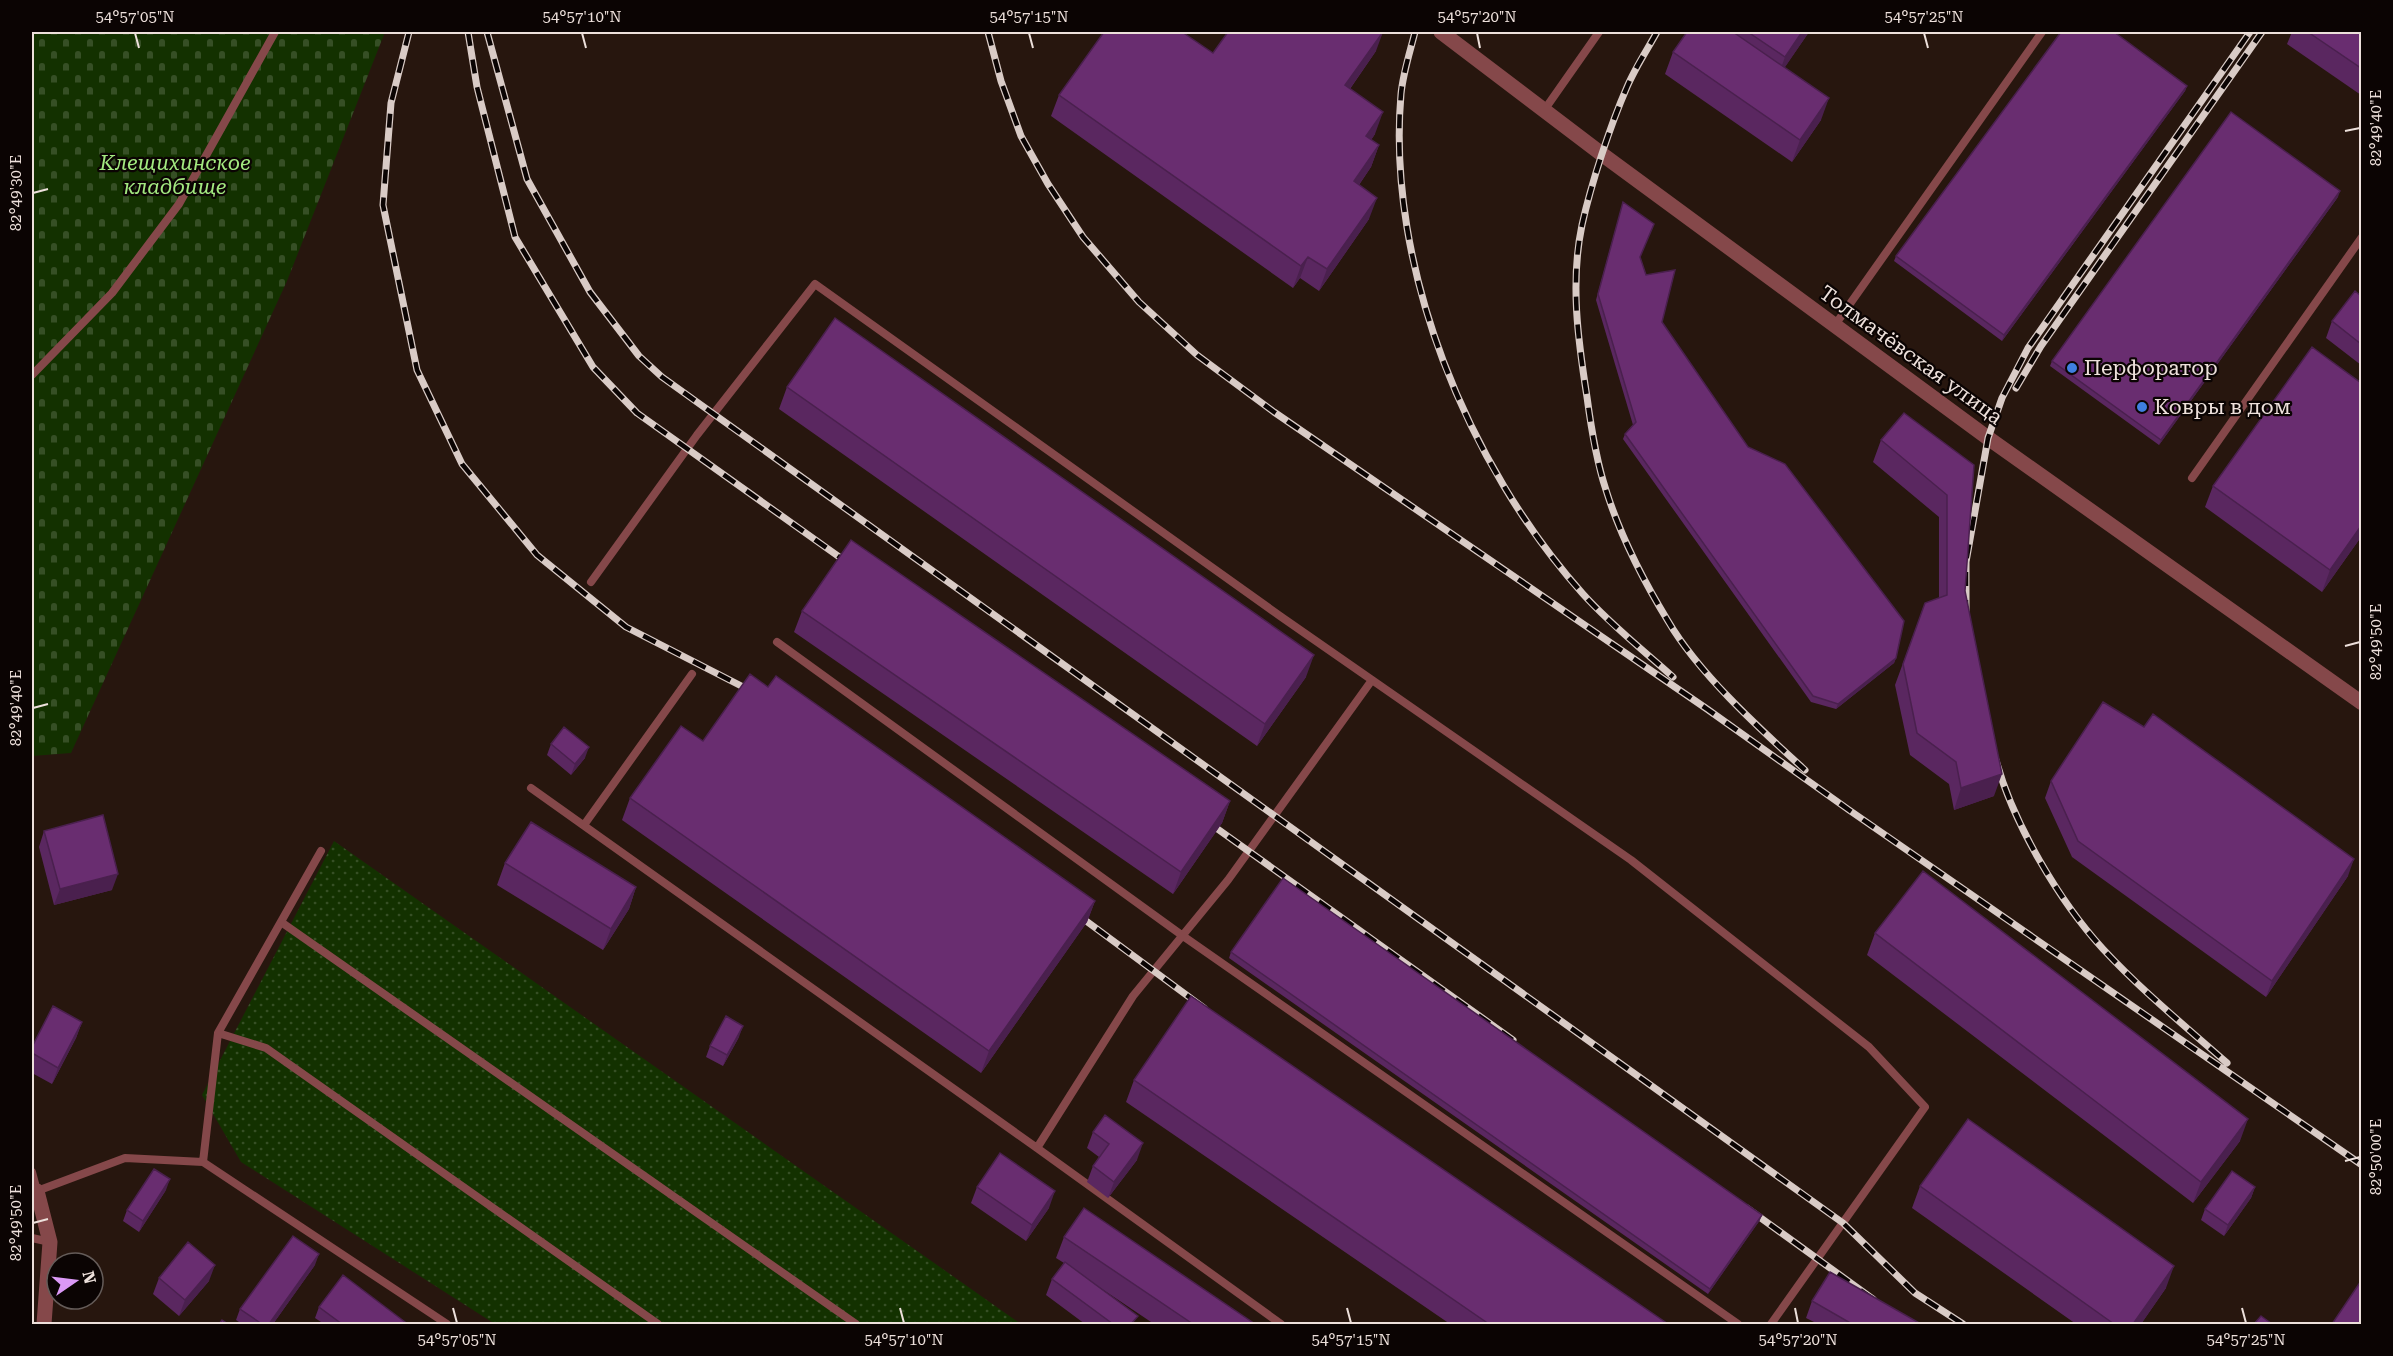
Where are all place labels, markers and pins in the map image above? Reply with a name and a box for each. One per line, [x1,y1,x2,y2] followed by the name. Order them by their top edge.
[2084,356,2218,380] place label: Перфоратор
[2065,361,2079,375] marker: Перфоратор
[2154,395,2291,419] place label: Ковры в дом
[2135,400,2149,414] marker: Ковры в дом

